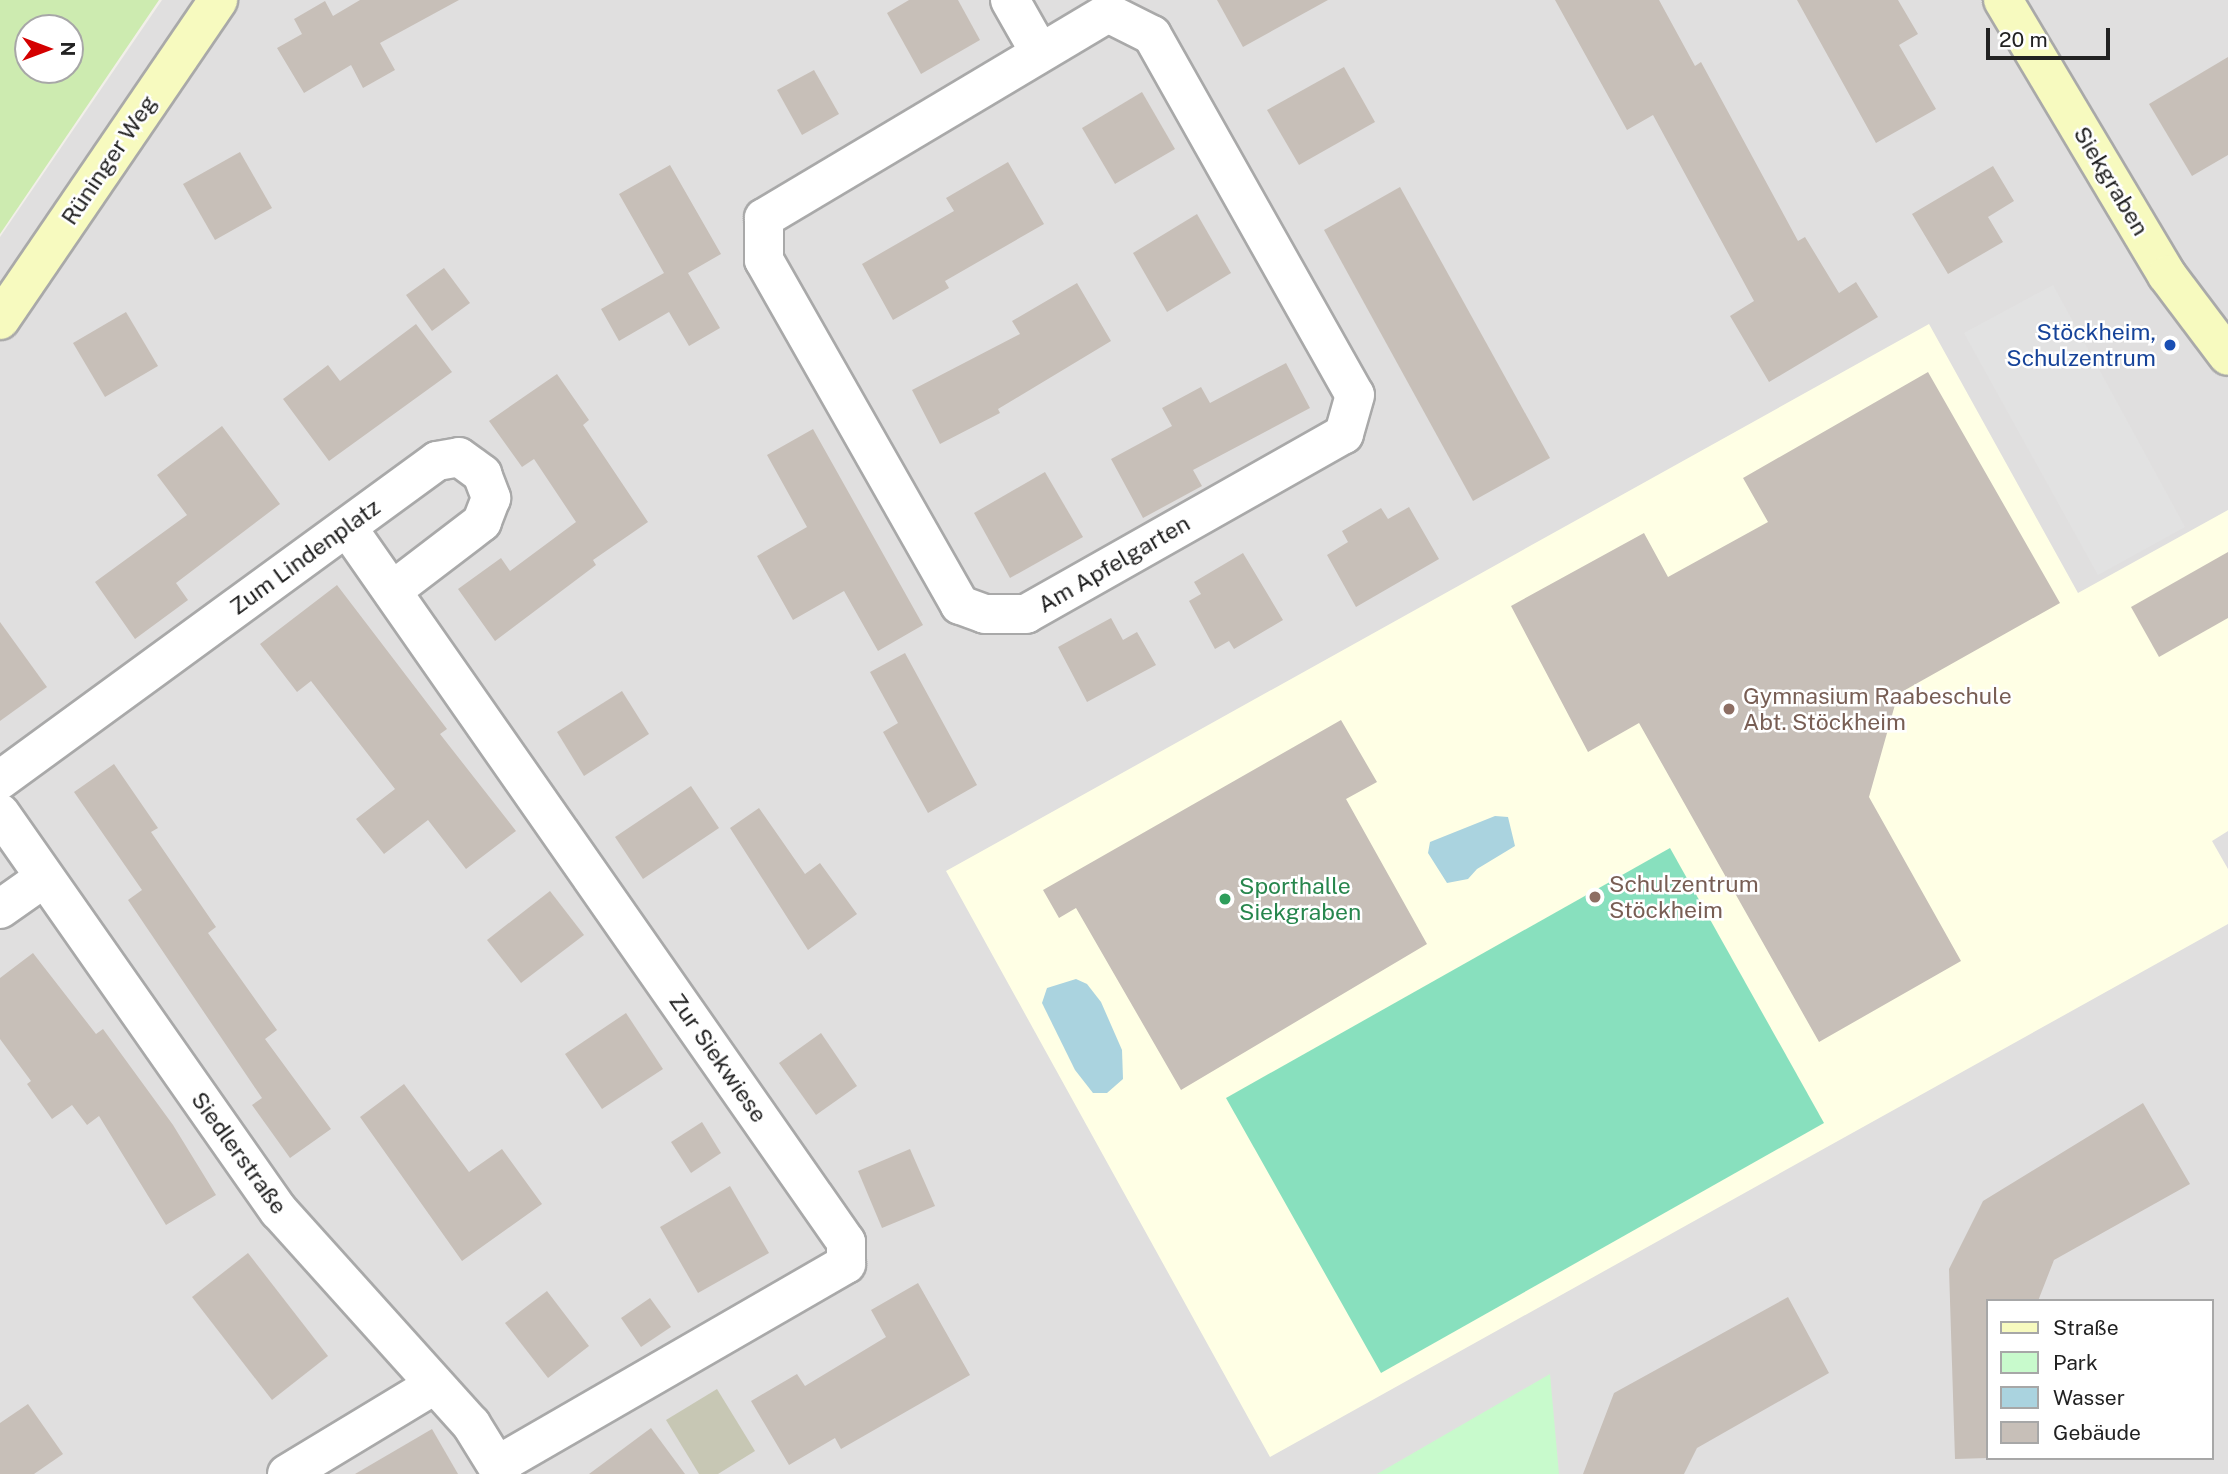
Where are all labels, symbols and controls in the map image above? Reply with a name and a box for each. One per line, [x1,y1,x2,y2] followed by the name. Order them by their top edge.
[14,14,84,84] north arrow
[1990,14,2114,58] scale bar
[1999,27,2048,52] text: 20 m
[57,42,79,56] text: N
[55,90,163,230] street label: Rüninger Weg
[2068,122,2154,240] street label: Siekgraben
[2006,318,2156,372] place label: Stöckheim, Schulzentrum
[2162,337,2178,353] marker: Stöckheim, Schulzentrum
[225,493,385,621] street label: Zum Lindenplatz
[1033,509,1195,619] street label: Am Apfelgarten
[1743,682,2012,736] place label: Gymnasium Raabeschule Abt. Stöckheim
[1721,701,1737,717] marker: Gymnasium Raabeschule Abt. Stöckheim
[1609,870,1759,924] place label: Schulzentrum Stöckheim
[1239,872,1361,926] place label: Sporthalle Siekgraben
[1587,889,1603,905] marker: Schulzentrum Stöckheim
[1217,891,1233,907] marker: Sporthalle Siekgraben
[663,988,773,1128] street label: Zur Siekwiese
[185,1086,293,1220] street label: Siedlerstraße
[1986,1299,2214,1460] legend
[2053,1315,2119,1340] text: Straße
[2053,1350,2098,1375] text: Park
[2053,1385,2125,1410] text: Wasser
[2053,1420,2141,1445] text: Gebäude

